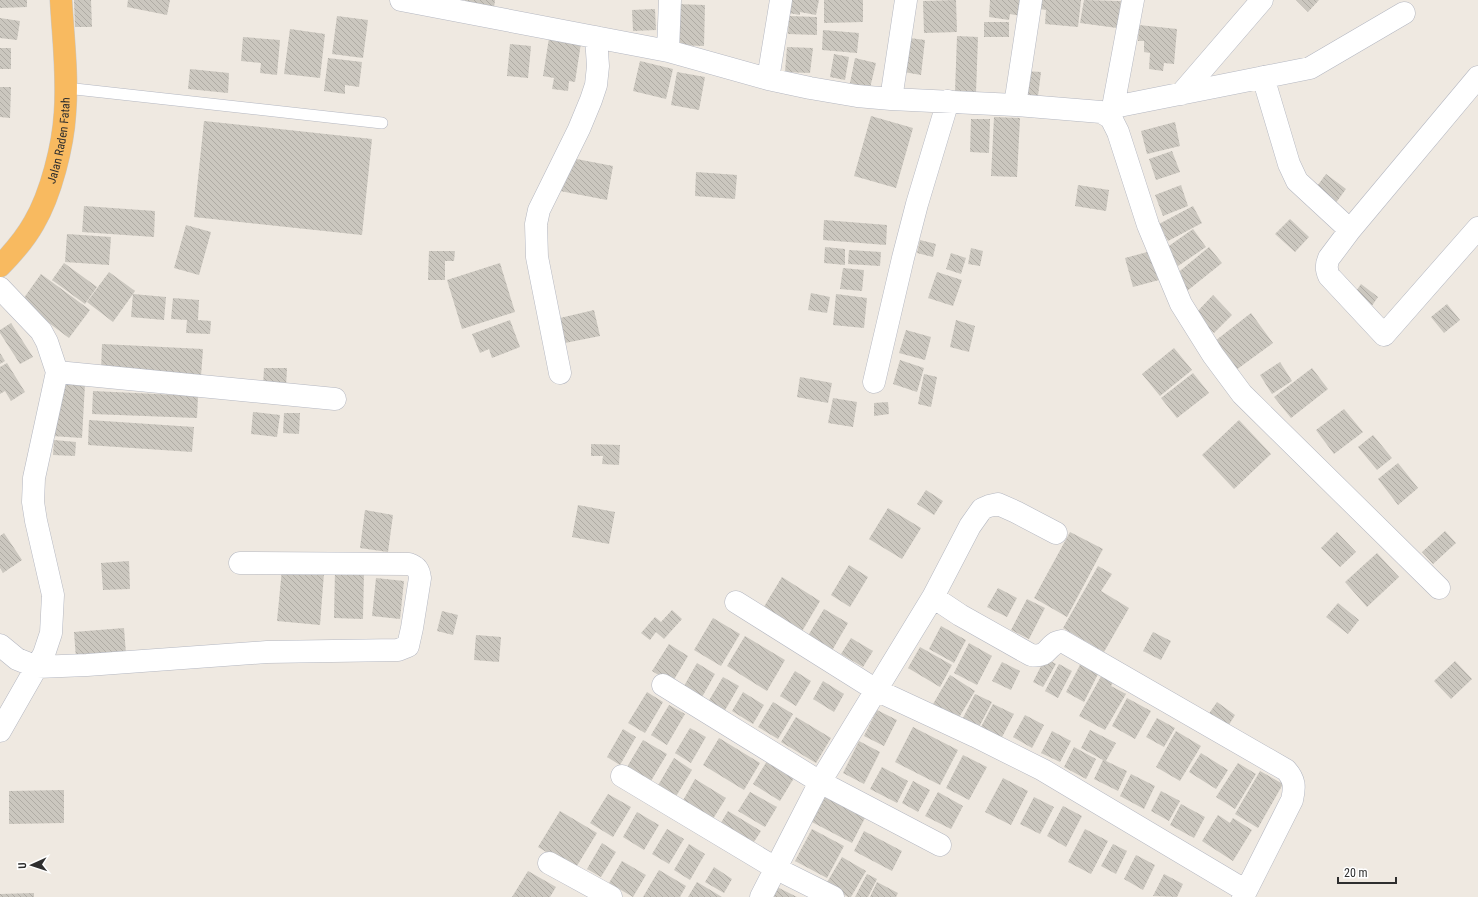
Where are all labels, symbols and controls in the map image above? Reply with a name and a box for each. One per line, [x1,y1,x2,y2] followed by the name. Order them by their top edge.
[44,97,73,185] street label: Jalan Raden Fatah
[12,845,52,885] north arrow
[1338,859,1396,885] scale bar
[16,862,29,869] text: U
[1344,866,1368,880] text: 20 m

